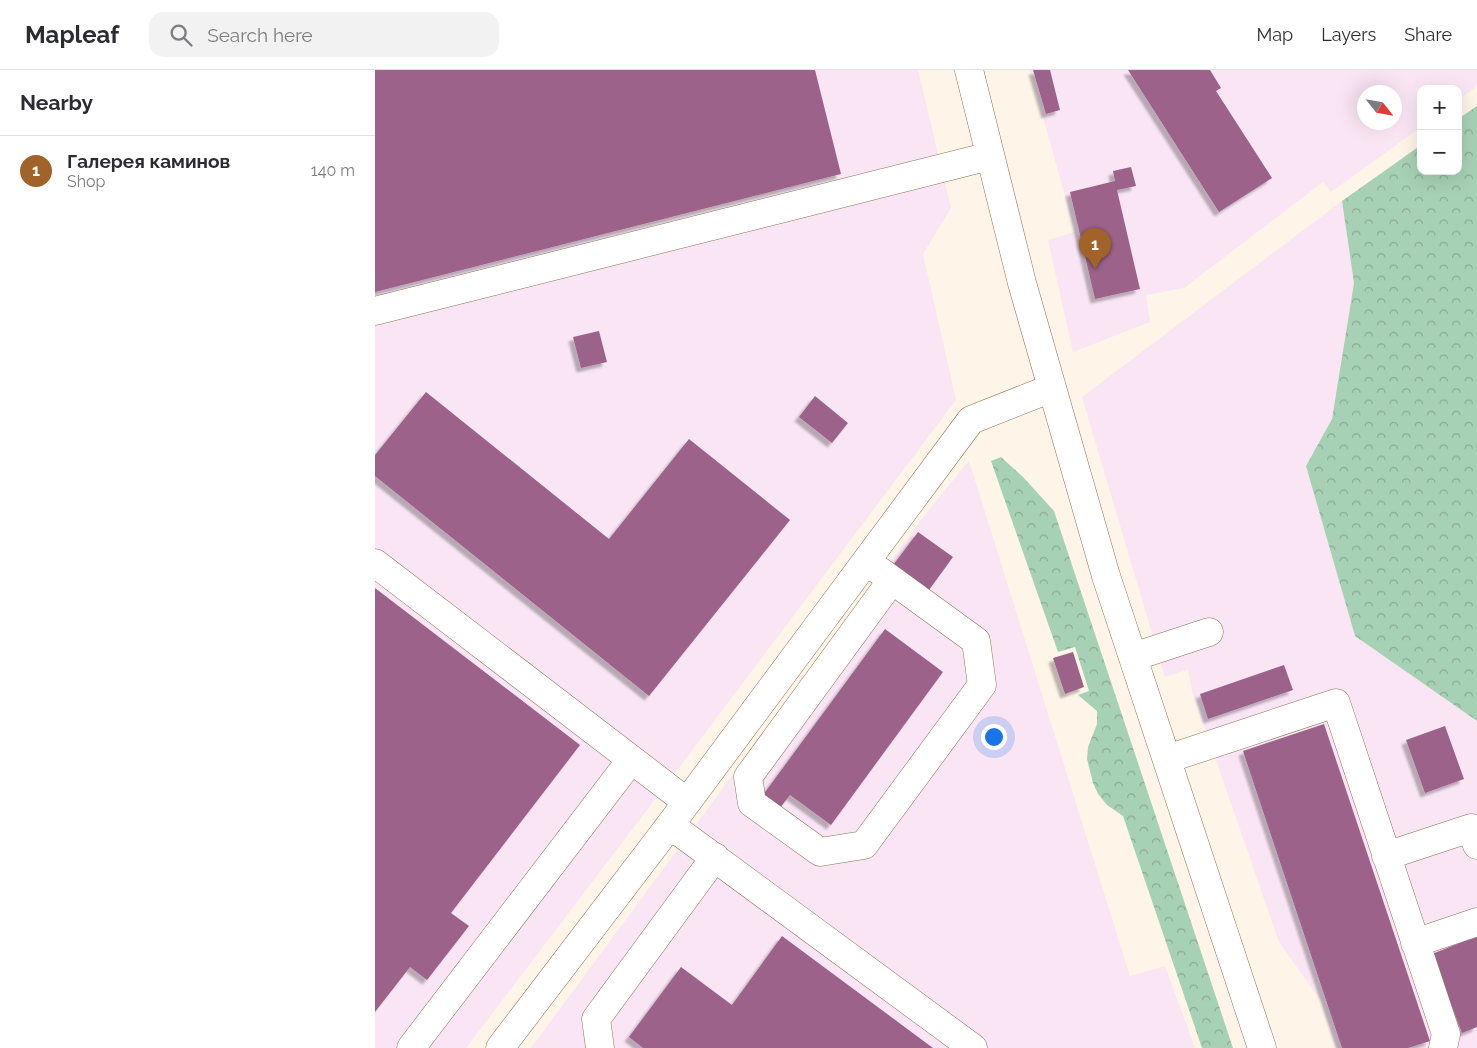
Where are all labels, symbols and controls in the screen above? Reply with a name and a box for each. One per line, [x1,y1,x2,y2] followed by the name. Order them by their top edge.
[149,12,499,57] search box
[25,20,119,49] text: Mapleaf
[167,21,195,49] icon: search
[207,24,313,46] text: Search here
[1257,24,1293,45] text: Map
[1321,24,1376,45] text: Layers
[1404,24,1452,45] text: Share
[1357,85,1402,130] north arrow
[1417,85,1462,175] map controls
[1417,85,1462,130] button: +
[20,90,93,115] text: Nearby
[1417,130,1462,175] button: −
[67,150,230,172] text: Галерея каминов
[32,161,40,180] text: 1
[311,161,355,180] text: 140 m
[67,172,105,191] text: Shop
[1079,228,1111,269] pin: 1
[981,724,1007,750] your location

